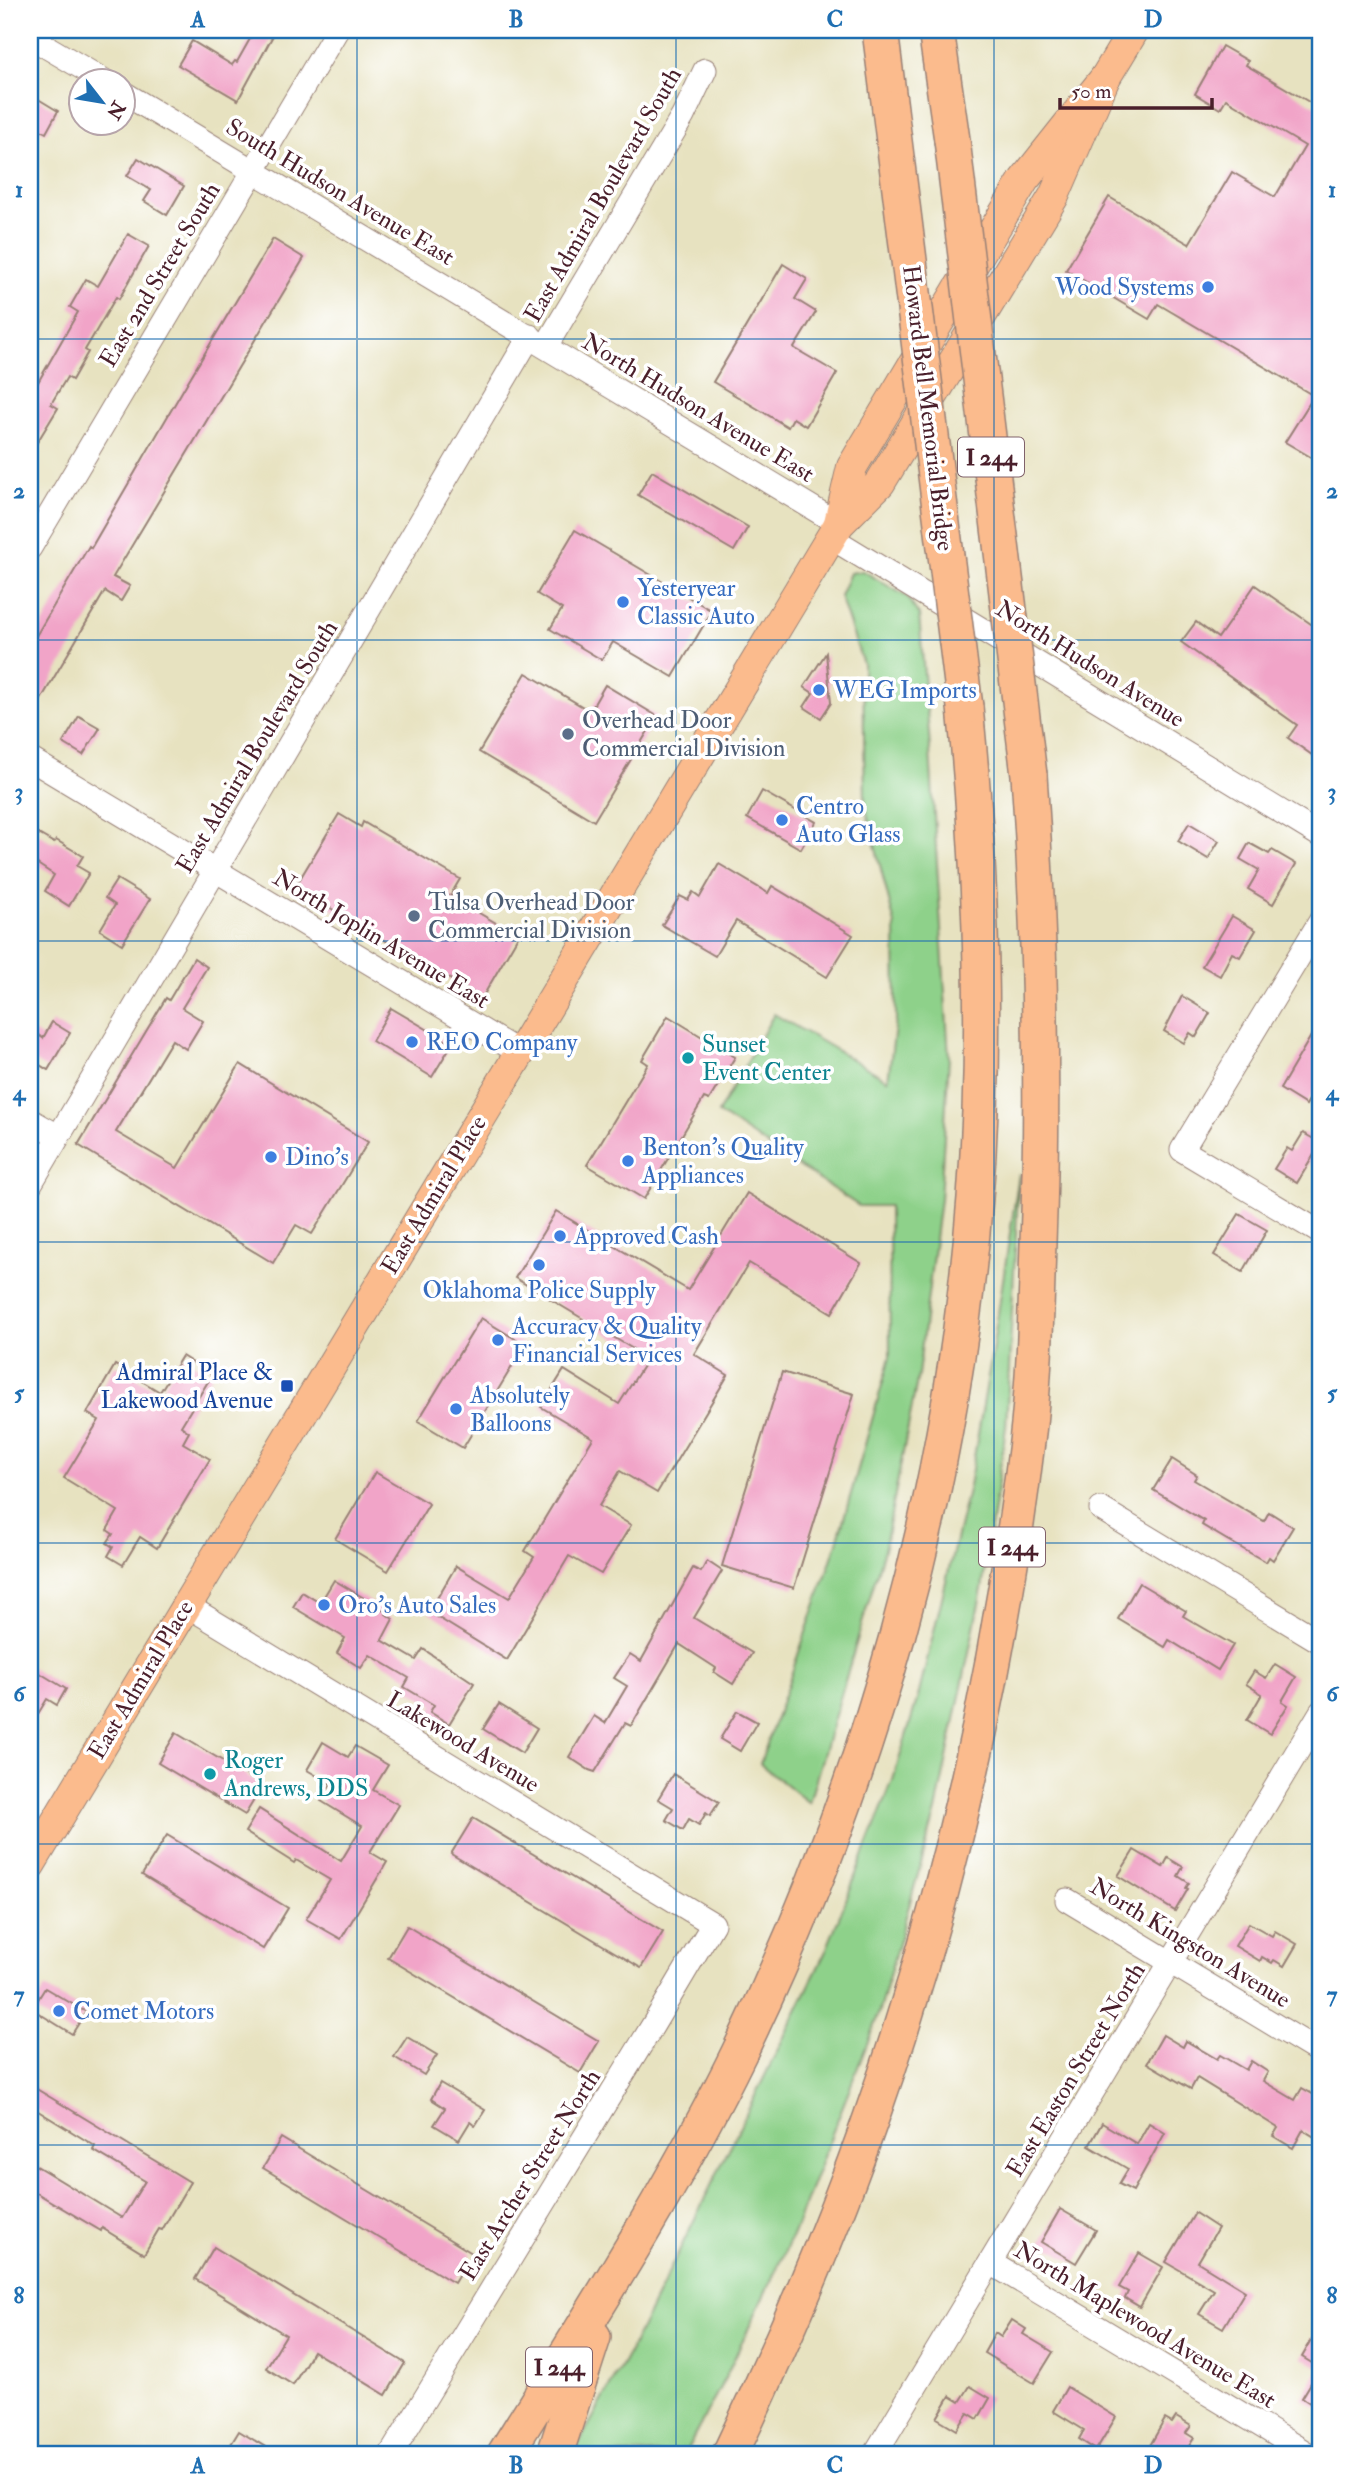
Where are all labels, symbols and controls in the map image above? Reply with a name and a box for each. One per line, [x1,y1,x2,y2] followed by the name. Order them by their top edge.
[190,5,206,34] text: A
[508,5,524,34] text: B
[827,5,843,34] text: C
[1144,5,1162,34] text: D
[517,62,689,328] street label: East Admiral Boulevard South
[66,66,136,136] north arrow
[1060,66,1213,110] scale bar
[1071,78,1112,105] text: 50 m
[101,96,131,125] text: N
[220,111,460,273] street label: South Hudson Avenue East
[15,175,23,204] text: 1
[1328,175,1336,204] text: 1
[93,177,228,373] street label: East 2nd Street South
[895,263,961,553] street label: Howard Bell Memorial Bridge
[1054,272,1194,303] place label: Wood Systems
[1200,279,1216,295] marker: Wood Systems
[576,326,820,490] street label: North Hudson Avenue East
[958,438,1024,477] road number: I 244
[13,476,25,505] text: 2
[1326,476,1338,505] text: 2
[637,573,755,632] place label: Yesteryear Classic Auto
[990,593,1190,735] street label: North Hudson Avenue
[615,594,631,610] marker: Yesteryear Classic Auto
[169,615,345,879] street label: East Admiral Boulevard South
[832,675,977,706] place label: WEG Imports
[811,682,827,698] marker: WEG Imports
[582,705,785,764] place label: Overhead Door Commercial Division
[560,726,576,742] marker: Overhead Door Commercial Division
[15,777,23,806] text: 3
[1328,777,1336,806] text: 3
[795,791,900,850] place label: Centro Auto Glass
[774,812,790,828] marker: Centro Auto Glass
[267,862,495,1016] street label: North Joplin Avenue East
[428,887,635,946] place label: Tulsa Overhead Door Commercial Division
[406,908,422,924] marker: Tulsa Overhead Door Commercial Division
[426,1027,578,1058] place label: REO Company
[702,1029,831,1088] place label: Sunset Event Center
[404,1034,420,1050] marker: REO Company
[680,1050,696,1066] marker: Sunset Event Center
[12,1078,27,1107] text: 4
[1325,1078,1340,1107] text: 4
[374,1110,494,1280] street label: East Admiral Place
[641,1132,804,1191] place label: Benton's Quality Appliances
[285,1142,349,1173] place label: Dino's
[263,1149,279,1165] marker: Dino's
[620,1153,636,1169] marker: Benton's Quality Appliances
[573,1221,719,1252] place label: Approved Cash
[552,1228,568,1244] marker: Approved Cash
[531,1257,547,1273] marker: Oklahoma Police Supply
[423,1275,656,1306] place label: Oklahoma Police Supply
[511,1311,702,1370] place label: Accuracy & Quality Financial Services
[490,1332,506,1348] marker: Accuracy & Quality Financial Services
[100,1357,273,1416] place label: Admiral Place & Lakewood Avenue
[14,1378,25,1407] text: 5
[279,1378,295,1394] marker: Admiral Place & Lakewood Avenue
[1327,1378,1338,1407] text: 5
[469,1380,570,1439] place label: Absolutely Balloons
[448,1401,464,1417] marker: Absolutely Balloons
[979,1528,1045,1566] road number: I 244
[338,1590,496,1621] place label: Oro's Auto Sales
[81,1595,201,1765] street label: East Admiral Place
[316,1597,332,1613] marker: Oro's Auto Sales
[13,1679,27,1708] text: 6
[1326,1679,1340,1708] text: 6
[381,1684,545,1800] street label: Lakewood Avenue
[223,1745,368,1804] place label: Roger Andrews, DDS
[202,1766,218,1782] marker: Roger Andrews, DDS
[1084,1871,1296,2015] street label: North Kingston Avenue
[1000,1957,1153,2183] street label: East Easton Street North
[14,1980,25,2009] text: 7
[1327,1980,1338,2009] text: 7
[73,1996,214,2027] place label: Comet Motors
[51,2003,67,2019] marker: Comet Motors
[452,2063,608,2286] street label: East Archer Street North
[1008,2234,1282,2416] street label: North Maplewood Avenue East
[14,2281,25,2310] text: 8
[1327,2281,1338,2310] text: 8
[526,2348,592,2386] road number: I 244
[190,2451,206,2480] text: A
[508,2451,524,2480] text: B
[827,2451,843,2480] text: C
[1144,2451,1162,2480] text: D

